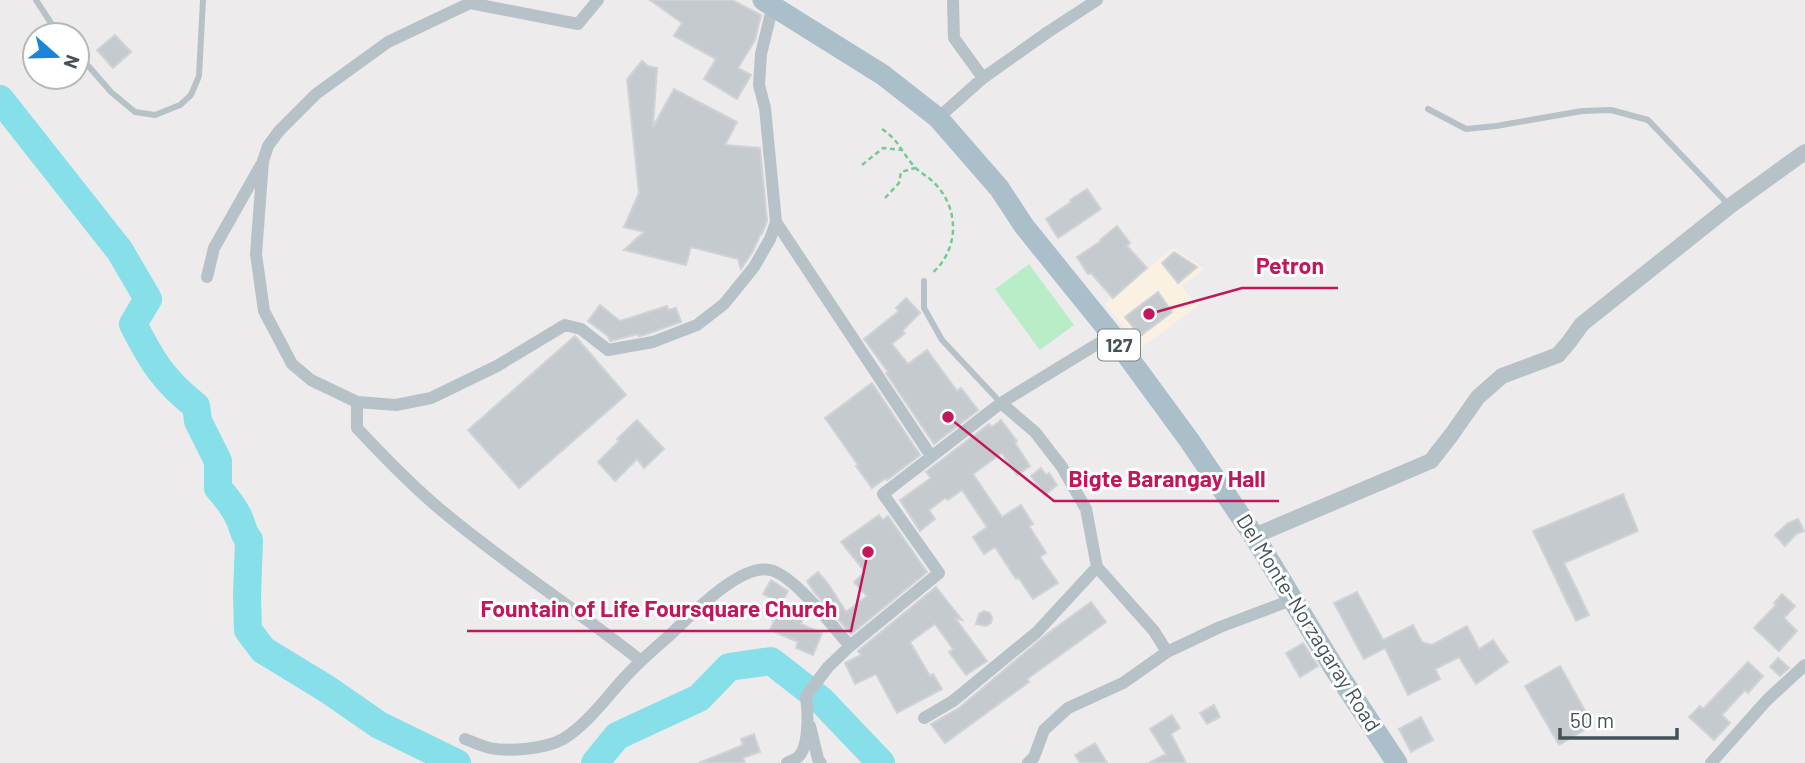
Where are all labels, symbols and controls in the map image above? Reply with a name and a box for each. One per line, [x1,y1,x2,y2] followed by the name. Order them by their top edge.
[21,21,91,91] north arrow
[59,52,85,72] text: N
[1242,244,1338,288] callout: Petron
[1256,251,1324,279] text: Petron
[1098,330,1140,360] road number: 127
[1054,457,1279,501] callout: Bigte Barangay Hall
[1069,464,1266,492] text: Bigte Barangay Hall
[1232,509,1387,736] street label: Del Monte-Norzagaray Road
[467,587,851,631] callout: Fountain of Life Foursquare Church
[481,594,837,622] text: Fountain of Life Foursquare Church
[1560,696,1677,740] scale bar
[1570,707,1614,732] text: 50 m

